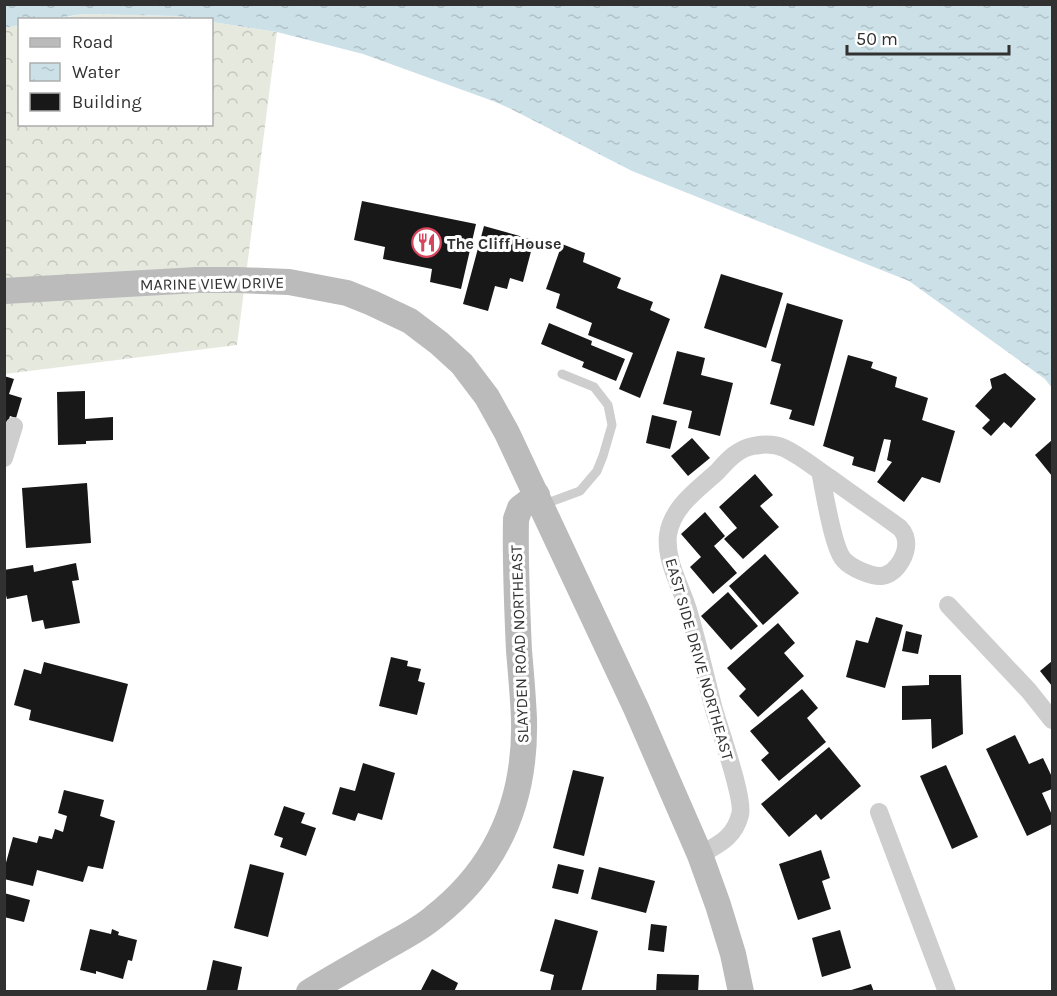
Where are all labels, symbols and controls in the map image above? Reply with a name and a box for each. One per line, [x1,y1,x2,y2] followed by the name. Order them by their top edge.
[18,18,213,126] legend
[847,18,1009,56] scale bar
[856,28,898,50] text: 50 m
[72,31,113,53] text: Road
[72,61,120,83] text: Water
[72,91,142,113] text: Building
[410,227,442,259] restaurant icon: The Cliff House
[447,234,561,253] place label: The Cliff House
[140,273,284,294] street label: MARINE VIEW DRIVE
[507,545,532,743] street label: SLAYDEN ROAD NORTHEAST
[662,556,738,762] street label: EAST SIDE DRIVE NORTHEAST

